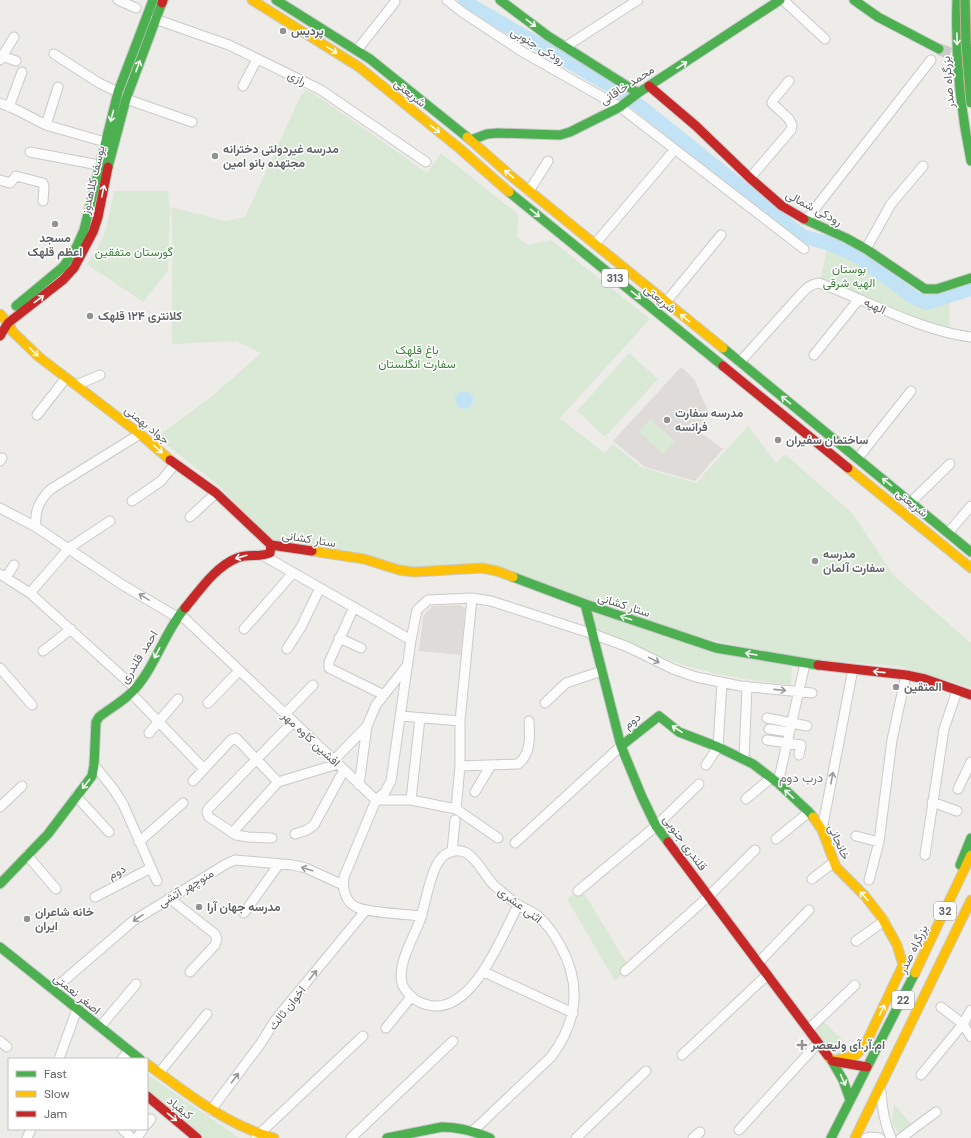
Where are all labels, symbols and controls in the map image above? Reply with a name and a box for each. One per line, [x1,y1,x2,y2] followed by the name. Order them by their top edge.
[526,19,537,28] one-way arrow
[291,23,324,39] place label: پردیس
[508,23,568,69] street label: رودکی جنوبی
[278,26,288,36] marker: پردیس
[953,32,961,45] one-way arrow
[326,46,337,54] one-way arrow
[938,55,958,110] street label: بزرگراه صدر
[134,61,142,73] one-way arrow
[597,61,657,109] street label: محمد خاقانی
[676,61,687,69] one-way arrow
[285,67,309,89] street label: رازی
[391,75,429,111] street label: شریعتی
[108,109,115,122] one-way arrow
[430,125,441,134] one-way arrow
[223,141,339,171] place label: مدرسه غیردولتی دخترانه مجتهده بانو امین
[77,144,109,217] street label: یوسف کلاهدوز
[210,151,220,161] marker: مدرسه غیردولتی دخترانه مجتهده بانو امین
[504,170,514,179] one-way arrow
[99,185,107,198] one-way arrow
[783,186,845,230] street label: رودکی شمالی
[529,208,540,217] one-way arrow
[50,219,60,229] marker: مسجد اعظم قلهک
[28,230,82,260] place label: مسجد اعظم قلهک
[95,244,173,260] park label: گورستان متفقین
[823,261,875,291] park label: بوستان الهیه شرقی
[602,269,628,287] road number: 313
[641,281,679,317] street label: شریعتی
[630,290,641,299] one-way arrow
[861,294,889,318] street label: الهیه
[33,295,44,303] one-way arrow
[98,308,182,324] place label: کلانتری ۱۲۴ قلهک
[85,311,95,321] marker: کلانتری ۱۲۴ قلهک
[680,314,691,322] one-way arrow
[378,342,456,372] park label: باغ قلهک سفارت انگلستان
[29,348,39,357] one-way arrow
[781,395,792,404] one-way arrow
[121,402,173,448] street label: جواد بهمنی
[675,405,744,435] place label: مدرسه سفارت فرانسه
[662,415,672,425] marker: مدرسه سفارت فرانسه
[786,432,869,448] place label: ساختمان سفیران
[773,435,783,445] marker: ساختمان سفیران
[153,445,164,454] one-way arrow
[882,478,893,486] one-way arrow
[893,485,931,521] street label: شریعتی
[281,527,337,551] street label: ستار کشانی
[823,546,885,576] place label: مدرسه سفارت آلمان
[234,554,247,561] one-way arrow
[810,556,820,566] marker: مدرسه سفارت آلمان
[596,589,652,621] street label: ستار کشانی
[138,593,150,601] one-way arrow
[620,614,633,621] one-way arrow
[116,627,162,687] street label: احمد قلندری
[152,647,160,659] one-way arrow
[744,650,757,658] one-way arrow
[648,657,660,664] one-way arrow
[873,668,886,676] one-way arrow
[904,679,942,695] place label: المتقین
[891,682,901,692] marker: المتقین
[773,686,786,694] one-way arrow
[278,707,344,770] street label: افشین کاوه مهر
[620,709,644,733] street label: دوم
[671,725,683,733] one-way arrow
[779,769,823,786] district label: درب دوم
[828,772,836,785] one-way arrow
[81,778,90,789] one-way arrow
[784,789,794,798] one-way arrow
[659,812,711,874] street label: قلندری جنوبی
[824,822,854,862] street label: خانجانی
[105,861,129,883] street label: دوم
[155,865,217,911] street label: منوچهر آتشی
[301,865,314,872] one-way arrow
[495,883,545,927] street label: اثنی عشری
[860,891,869,901] one-way arrow
[207,899,281,915] place label: مدرسه جهان آرا
[194,902,204,912] marker: مدرسه جهان آرا
[934,902,956,920] road number: 32
[35,904,94,934] place label: خانه شاعران ایران
[22,914,32,924] marker: خانه شاعران ایران
[132,914,144,922] one-way arrow
[894,922,932,977] street label: بزرگراه صدر
[309,969,317,980] one-way arrow
[50,970,104,1018] street label: اصغر نعمتی
[265,983,309,1033] street label: اخوان ثالث
[892,991,914,1009] road number: 22
[879,1004,886,1016] one-way arrow
[810,1037,885,1053] place label: ام.آر.آی ولیعصر
[796,1039,808,1051] marker: ام.آر.آی ولیعصر
[8,1058,148,1130] legend
[44,1066,67,1082] text: Fast
[230,1073,239,1084] one-way arrow
[840,1073,848,1085] one-way arrow
[44,1086,70,1102] text: Slow
[164,1093,196,1123] street label: کیقباد
[44,1106,67,1122] text: Jam
[167,1113,178,1122] one-way arrow

